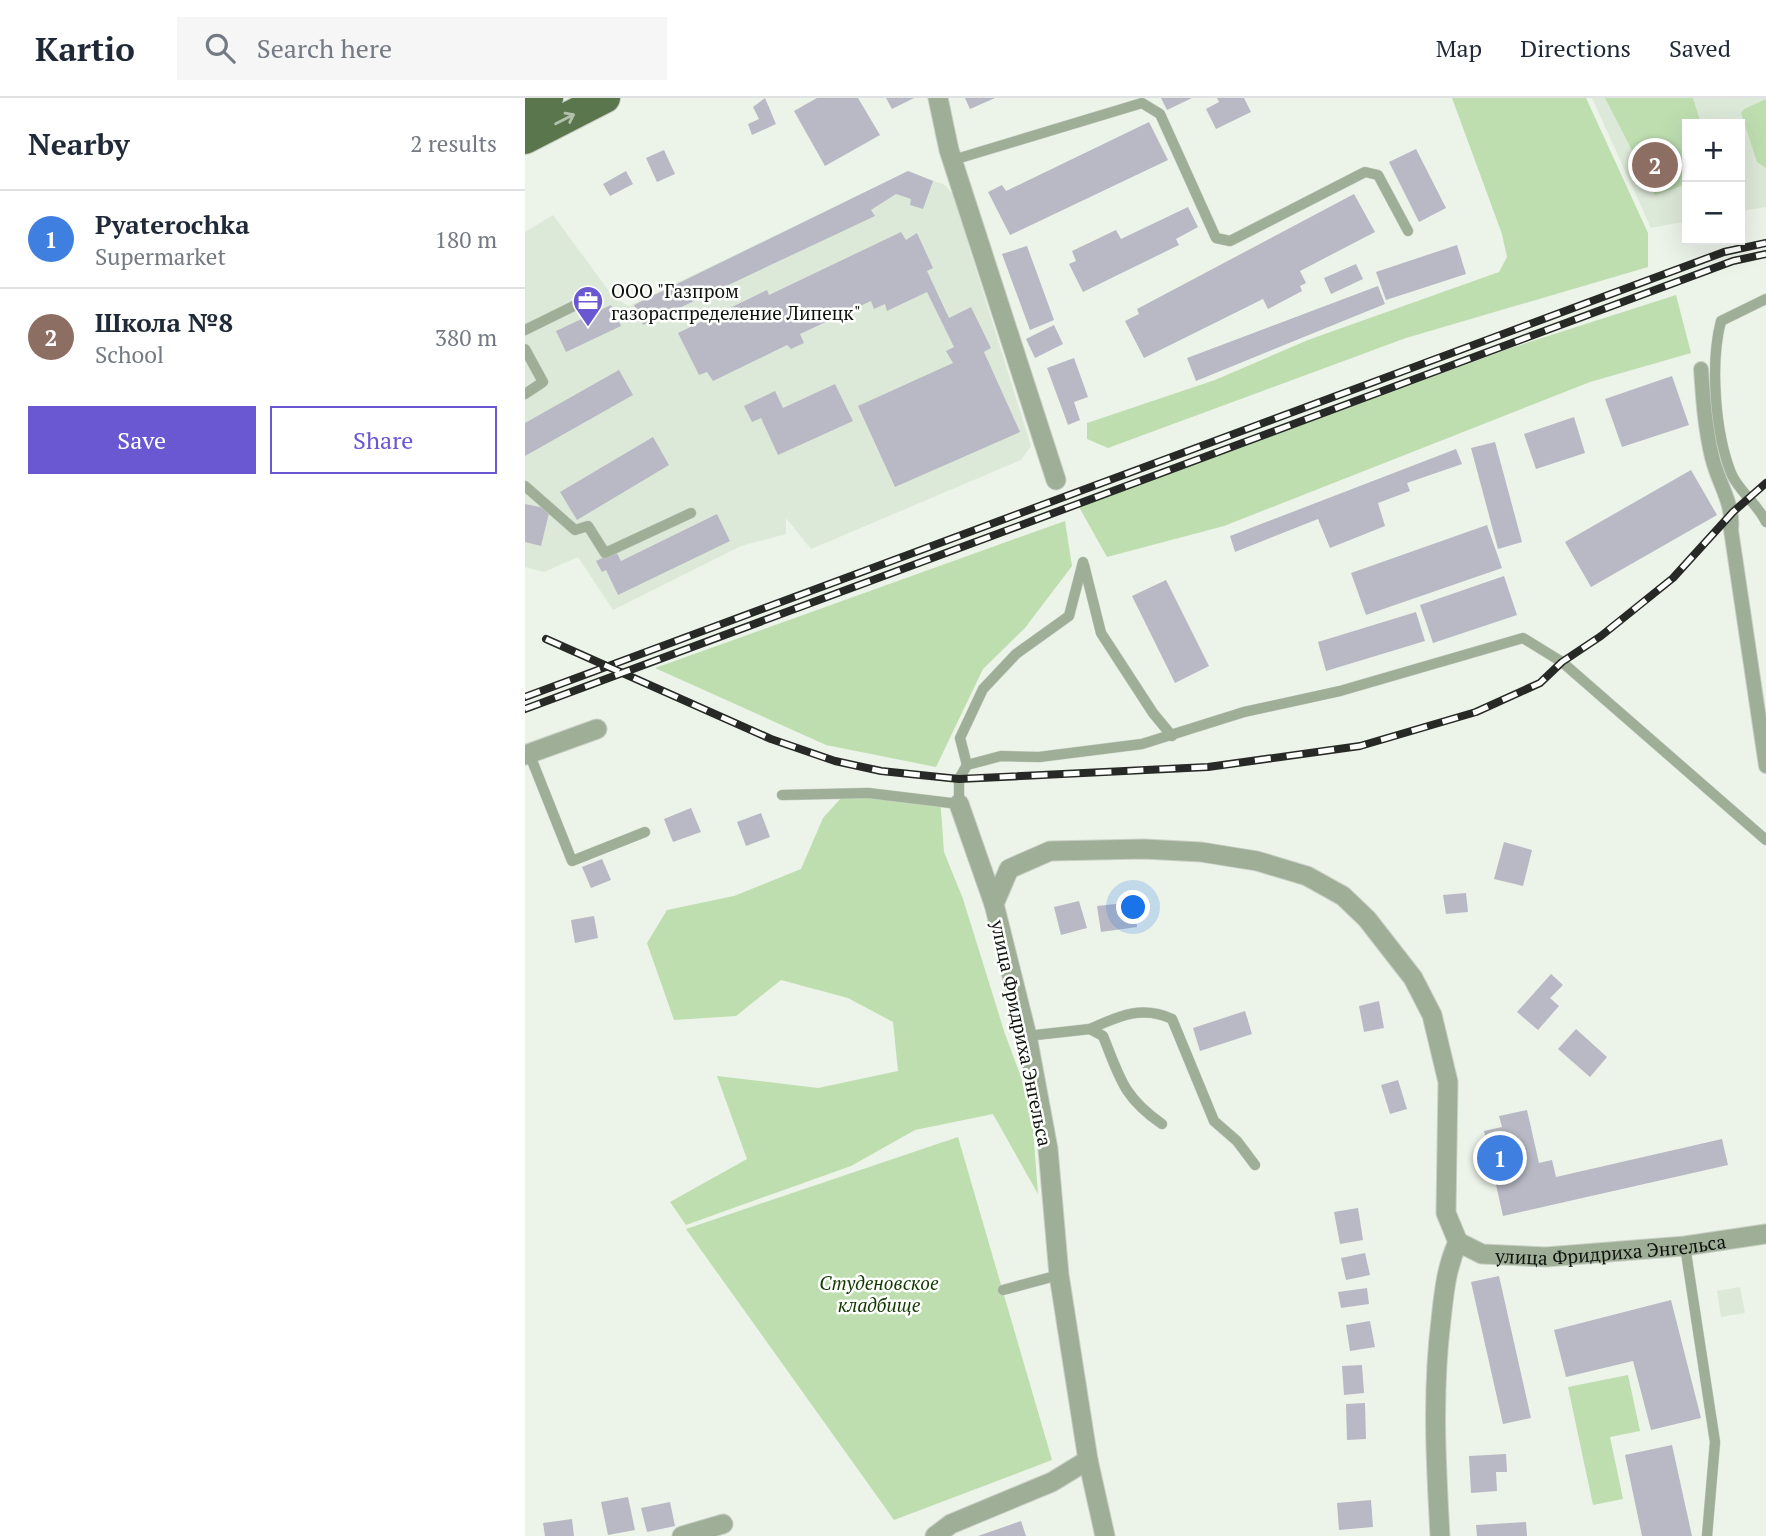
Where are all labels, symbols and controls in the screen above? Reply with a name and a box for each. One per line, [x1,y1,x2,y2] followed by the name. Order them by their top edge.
[177,17,667,80] search box
[35,27,135,70] text: Kartio
[201,29,239,67] icon: search
[257,31,392,65] text: Search here
[1436,32,1482,64] text: Map
[1520,32,1631,64] text: Directions
[1669,32,1731,64] text: Saved
[554,111,575,125] one-way arrow
[1682,119,1745,245] map controls
[1682,119,1745,182] button: +
[28,124,130,164] text: Nearby
[410,128,497,159] text: 2 results
[1632,139,1678,191] pin: 2
[1682,182,1745,245] button: −
[95,207,250,241] text: Pyaterochka
[45,224,58,255] text: 1
[435,224,497,255] text: 180 m
[95,241,226,272] text: Supermarket
[611,278,861,325] place label: ООО "Газпром газораспределение Липецк"
[571,284,605,328] office icon: ООО "Газпром газораспределение Липецк"
[95,305,233,339] text: Школа №8
[45,322,58,353] text: 2
[435,322,497,353] text: 380 m
[95,339,164,370] text: School
[28,406,256,474] button: Save
[270,406,497,474] button: Share
[1116,890,1150,924] your location
[986,917,1058,1149] street label: улица Фридриха Энгельса
[1477,1132,1523,1184] pin: 1
[1494,1228,1728,1270] street label: улица Фридриха Энгельса
[819,1270,939,1317] park label: Студеновское кладбище

